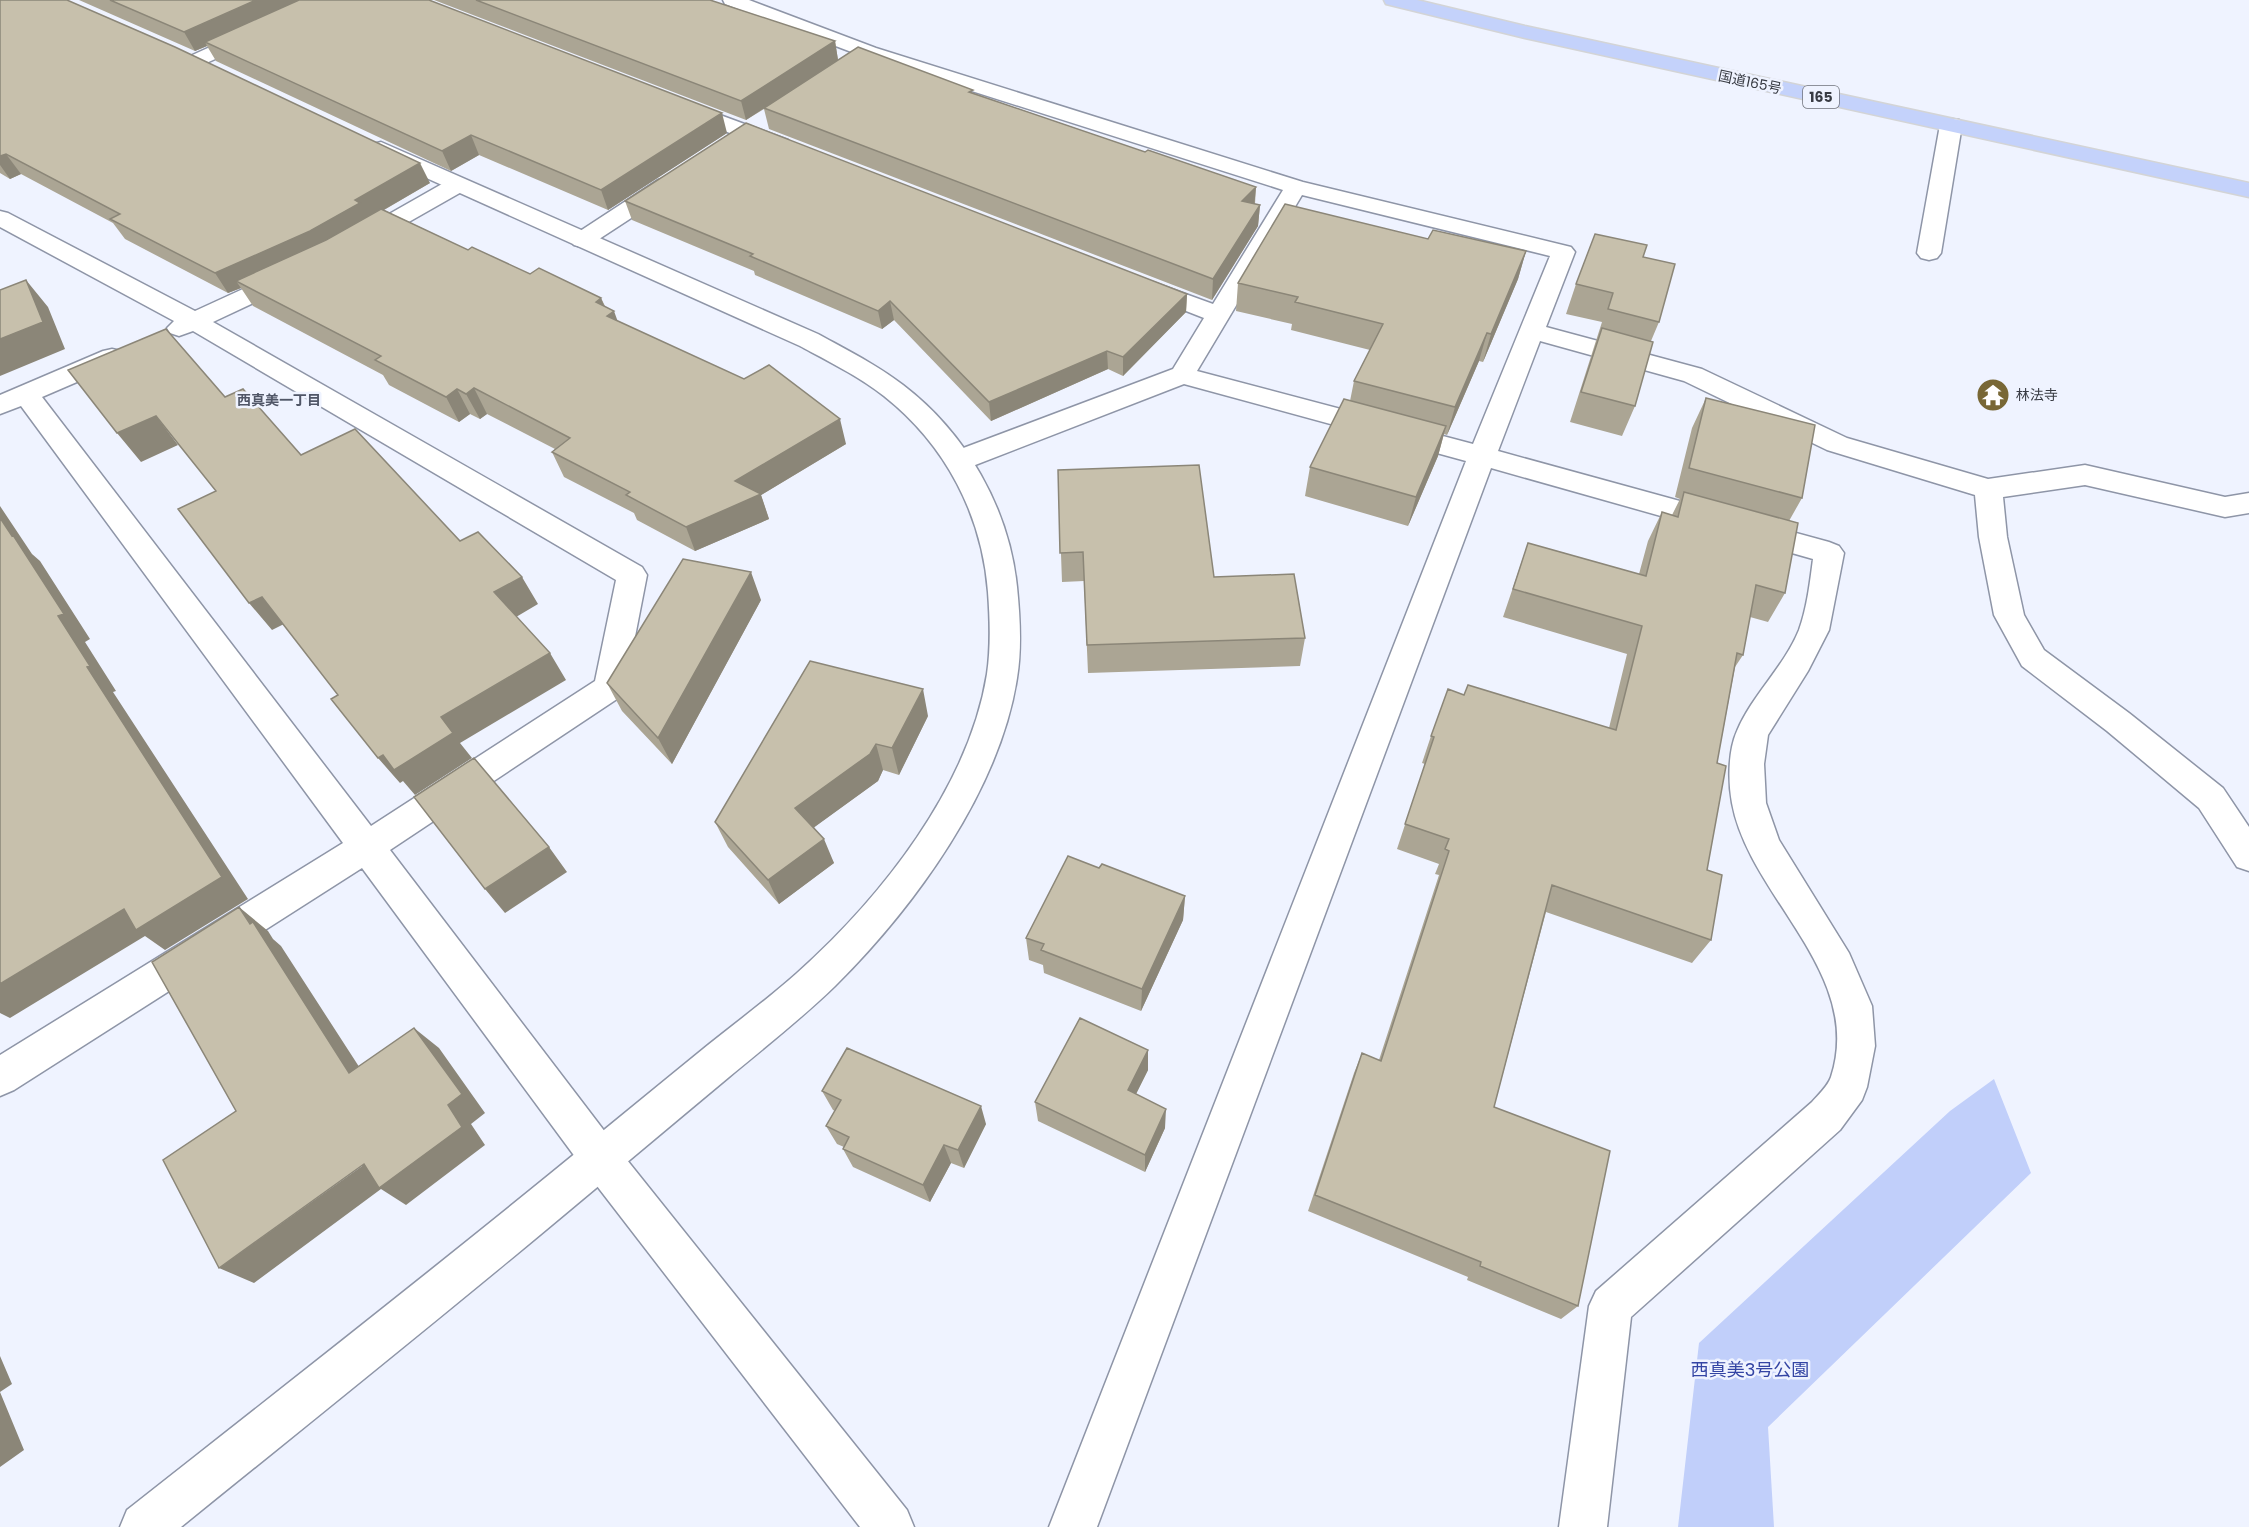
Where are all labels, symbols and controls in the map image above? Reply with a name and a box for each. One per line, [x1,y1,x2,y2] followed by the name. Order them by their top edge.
[1717,66,1783,98] street label: 国道165号
[1803,86,1839,108] road number: 165
[1975,377,2011,413] temple icon: 林法寺
[2016,385,2058,405] place label: 林法寺
[237,390,321,410] district label: 西真美一丁目
[1691,1357,1809,1382] park label: 西真美3号公園

